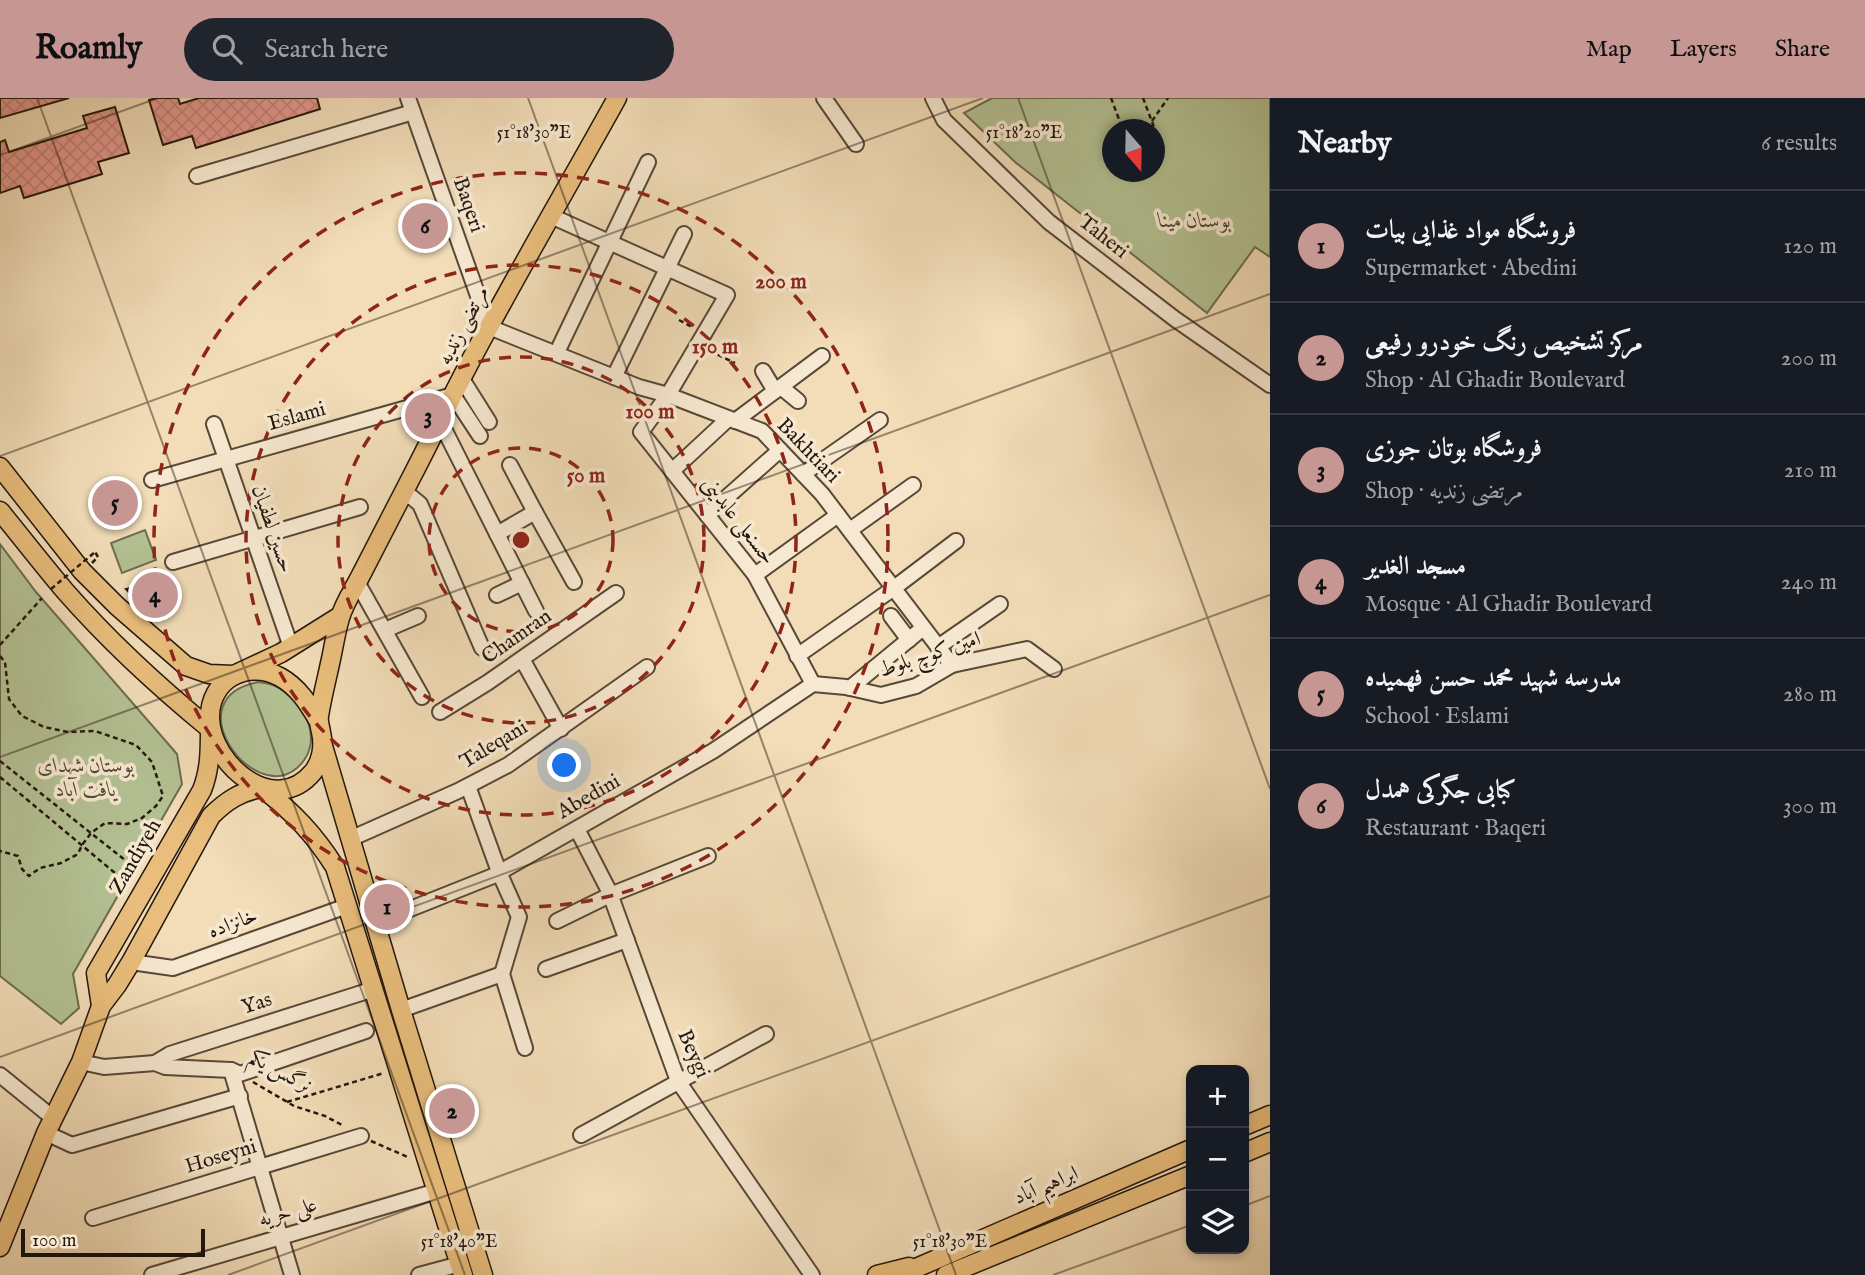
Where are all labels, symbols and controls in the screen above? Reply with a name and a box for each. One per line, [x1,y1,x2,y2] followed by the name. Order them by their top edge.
[184,18,674,81] search box
[35,28,142,70] text: Roamly
[208,30,246,68] icon: search
[264,33,388,66] text: Search here
[1586,34,1632,65] text: Map
[1670,34,1737,65] text: Layers
[1775,34,1830,65] text: Share
[1102,119,1165,182] north arrow
[497,122,571,145] text: 51°18'30"E
[986,122,1062,145] text: 51°18'20"E
[1298,125,1391,163] text: Nearby
[1761,129,1837,158] text: 6 results
[446,174,490,236] street label: Baqeri
[402,200,448,252] pin: 6
[1157,208,1231,235] park label: بوستان مینا
[1072,209,1134,265] street label: Taheri
[1365,214,1576,247] text: فروشگاه مواد غذایی بیات
[1317,232,1325,261] text: 1
[1784,232,1837,261] text: 120 m
[1365,254,1577,283] text: Supermarket · Abedini
[755,269,807,296] text: 200 m
[432,282,496,370] street label: مرتضی زندیه
[1365,326,1643,359] text: مرکز تشخیص رنگ خودرو رفیعی
[692,334,739,361] text: 150 m
[1316,344,1326,373] text: 2
[1781,344,1837,373] text: 200 m
[1365,366,1625,395] text: Shop · Al Ghadir Boulevard
[405,390,451,442] pin: 3
[265,396,329,438] street label: Eslami
[625,399,675,426] text: 100 m
[770,413,846,489] street label: Bakhtiari
[1365,432,1542,465] text: فروشگاه بوتان جوزی
[1317,456,1325,485] text: 3
[1784,456,1837,485] text: 210 m
[567,463,606,490] text: 50 m
[694,471,781,571] street label: حسنعلی عابدینی
[92,477,138,529] pin: 5
[1365,477,1523,506] text: Shop · مرتضی زندیه
[244,481,300,577] street label: حسین لطفیان
[509,528,533,552] centre of rings
[1365,550,1466,583] text: مسجد الغدیر
[1315,568,1327,597] text: 4
[1781,568,1837,597] text: 240 m
[132,569,178,621] pin: 4
[1365,590,1652,619] text: Mosque · Al Ghadir Boulevard
[477,603,557,671] street label: Chamran
[876,626,986,688] street label: امین کوچ بلوط
[1365,662,1622,695] text: مدرسه شهید محمد حسن فهمیده
[1317,680,1325,709] text: 5
[1783,680,1837,709] text: 280 m
[1365,702,1509,731] text: School · Eslami
[455,714,533,776] street label: Taleqani
[547,748,581,782] your location
[38,753,134,804] park label: بوستان شهدای یافت آباد
[552,768,625,826] street label: Abedini
[1365,774,1516,807] text: کبابی جگرکی همدل
[1316,792,1326,821] text: 6
[1783,792,1837,821] text: 300 m
[104,814,168,900] street label: Zandiyeh
[1365,814,1546,843] text: Restaurant · Baqeri
[364,881,410,933] pin: 1
[205,903,261,945] street label: خانزاده
[238,986,276,1022] street label: Yas
[670,1025,716,1083] street label: Beygi
[241,1044,316,1104] street label: نرگس یکم
[1186,1065,1249,1254] map controls
[1186,1065,1249,1128] button: +
[429,1085,475,1137] pin: 2
[1186,1128,1249,1191] button: −
[182,1133,260,1181] street label: Hoseyni
[1009,1159,1085,1217] street label: ابراهیم آباد
[1186,1191,1249,1254] button: layers
[256,1192,321,1235] street label: علی حریه
[21,1226,205,1258] scale bar
[32,1229,76,1253] text: 100 m
[421,1231,497,1254] text: 51°18'40"E
[913,1231,987,1254] text: 51°18'30"E

